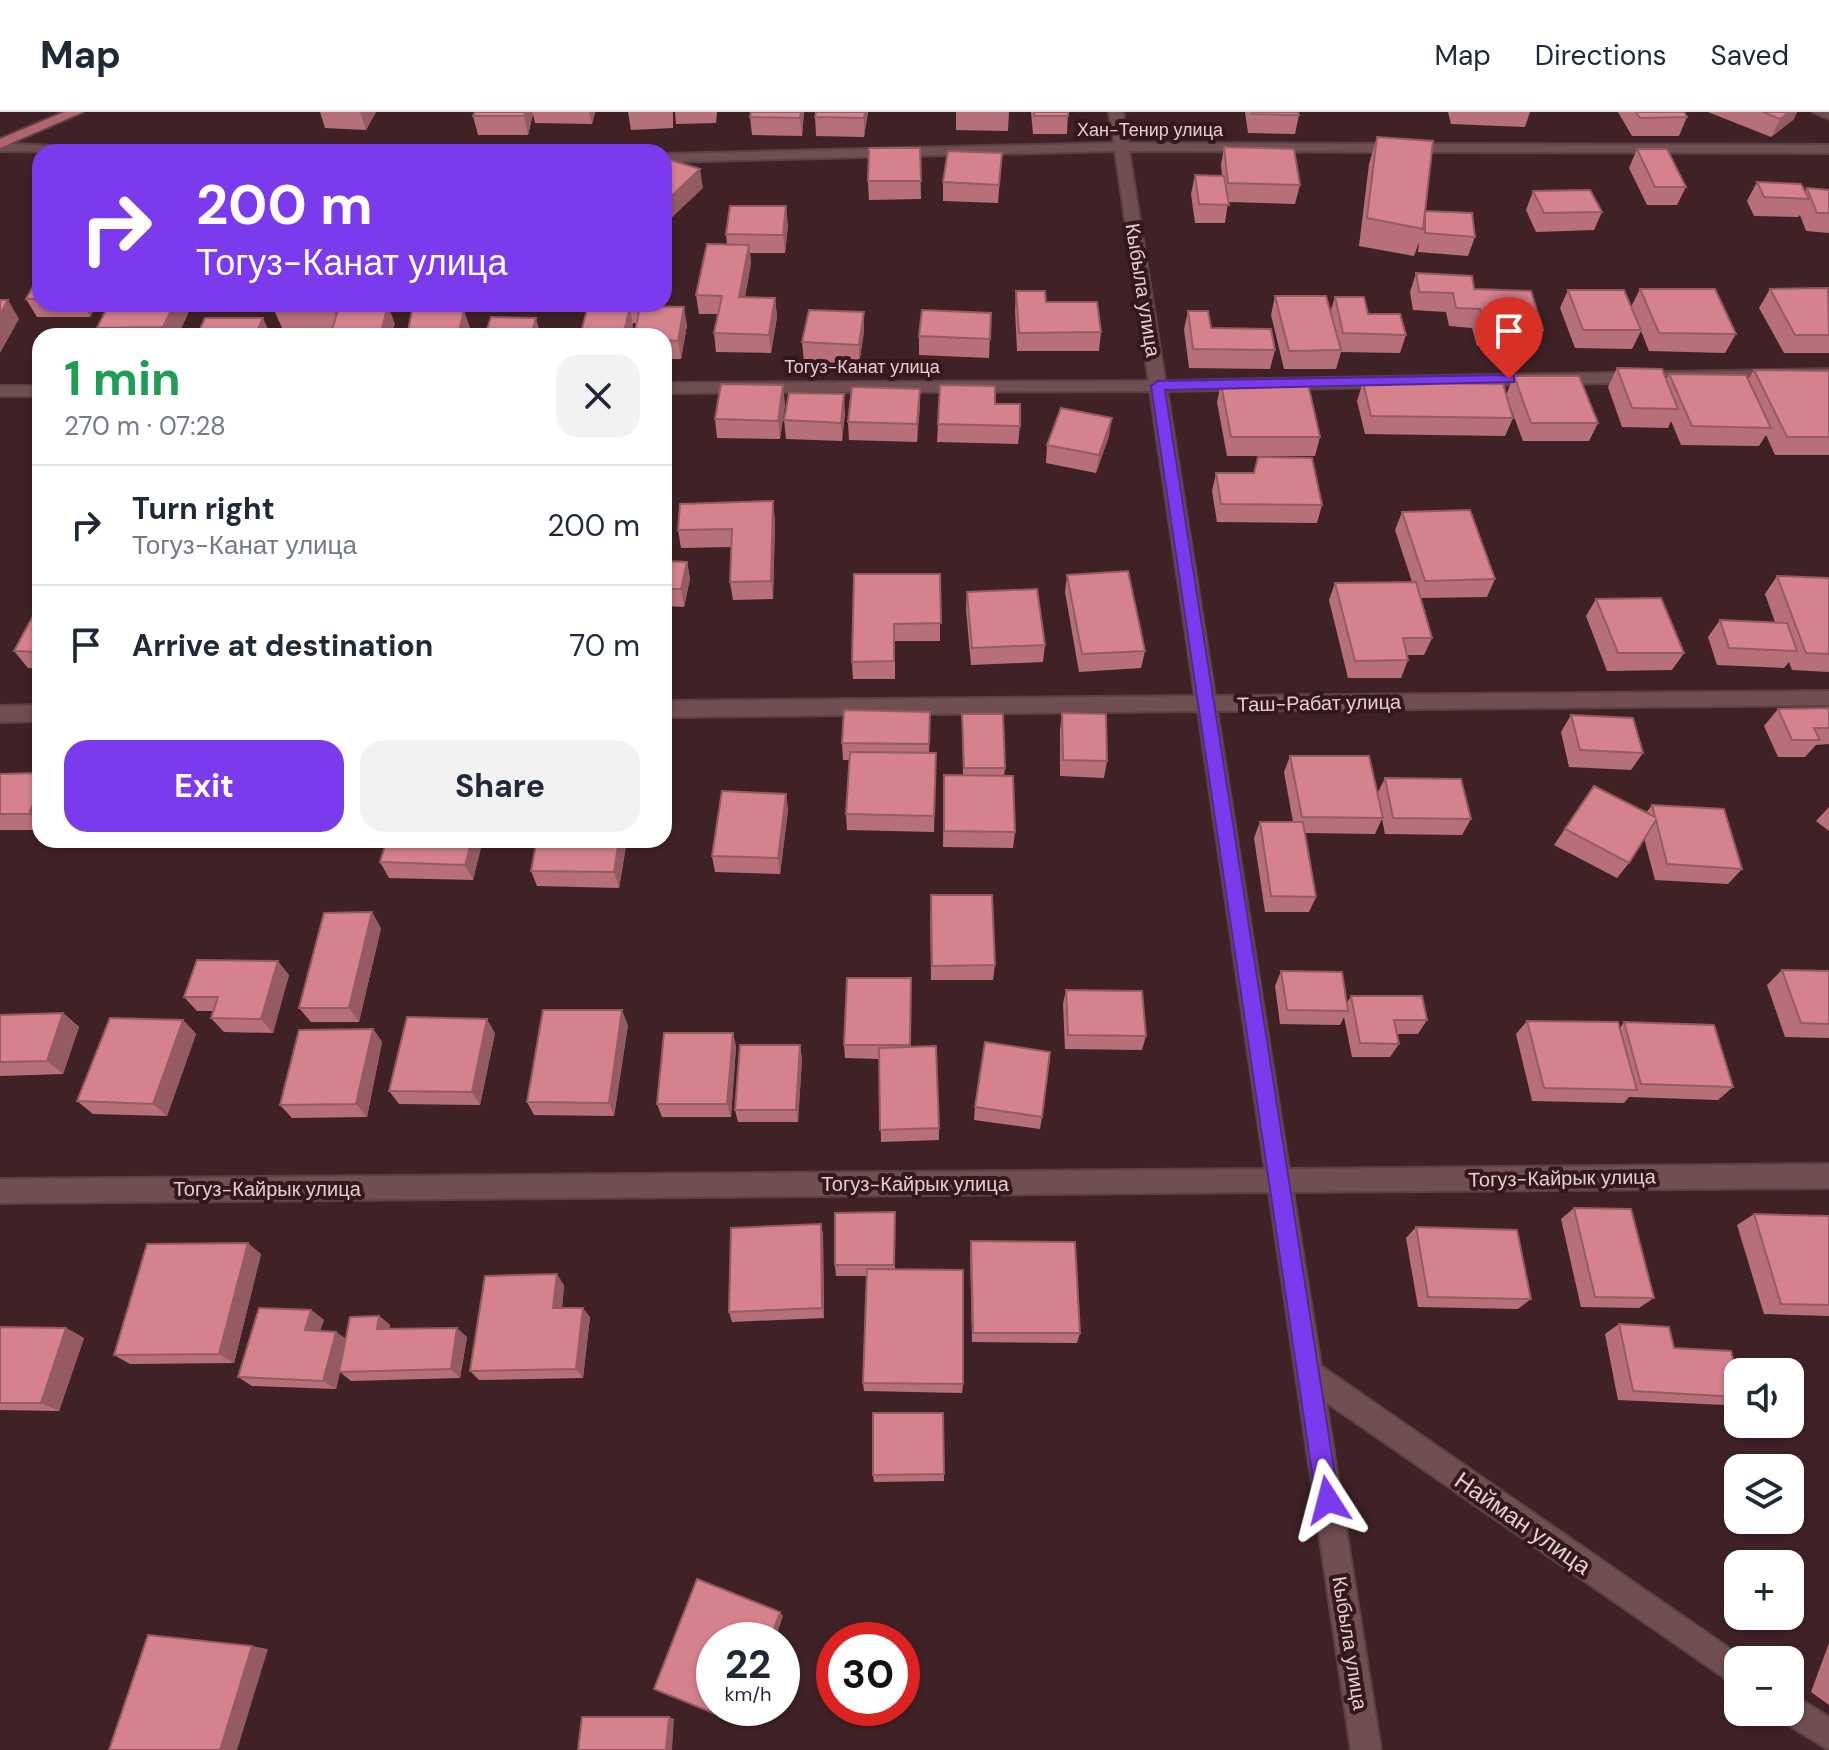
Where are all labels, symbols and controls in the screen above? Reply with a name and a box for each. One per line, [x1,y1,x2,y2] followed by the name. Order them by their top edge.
[40,30,121,80] text: Map
[1434,37,1491,74] text: Map
[1535,37,1667,74] text: Directions
[1711,37,1789,74] text: Saved
[1077,118,1224,142] street label: Хан-Тенир улица
[196,168,373,241] text: 200 m
[64,176,168,280] icon: right
[1120,221,1167,360] street label: Кыбыла улица
[196,239,507,286] text: Тогуз-Канат улица
[1475,297,1543,379] pin
[1487,309,1531,353] icon: arrive
[64,347,181,410] text: 1 min
[556,354,640,438] button: close
[784,355,941,379] street label: Тогуз-Канат улица
[64,409,226,443] text: 270 m · 07:28
[132,489,275,528] text: Turn right
[64,503,108,547] icon: right
[547,506,640,545] text: 200 m
[132,528,357,562] text: Тогуз-Канат улица
[64,623,108,667] icon: arrive
[132,626,433,665] text: Arrive at destination
[569,626,640,665] text: 70 m
[1237,689,1402,717] street label: Таш-Рабат улица
[64,740,344,832] button: Exit
[360,740,640,832] button: Share
[1468,1163,1657,1193] street label: Тогуз-Кайрык улица
[821,1171,1010,1197] street label: Тогуз-Кайрык улица
[173,1176,362,1202] street label: Тогуз-Кайрык улица
[1724,1358,1804,1726] map controls
[1724,1358,1804,1438] button: sound
[1724,1454,1804,1534] button: layers
[1286,1458,1370,1542] position arrow
[1449,1465,1598,1582] street label: Найман улица
[1724,1550,1804,1630] button: +
[1327,1574,1374,1713] street label: Кыбыла улица
[816,1622,920,1726] speed limit sign: 30
[725,1638,771,1690] text: 22
[1724,1646,1804,1726] button: −
[724,1681,772,1707] text: km/h

